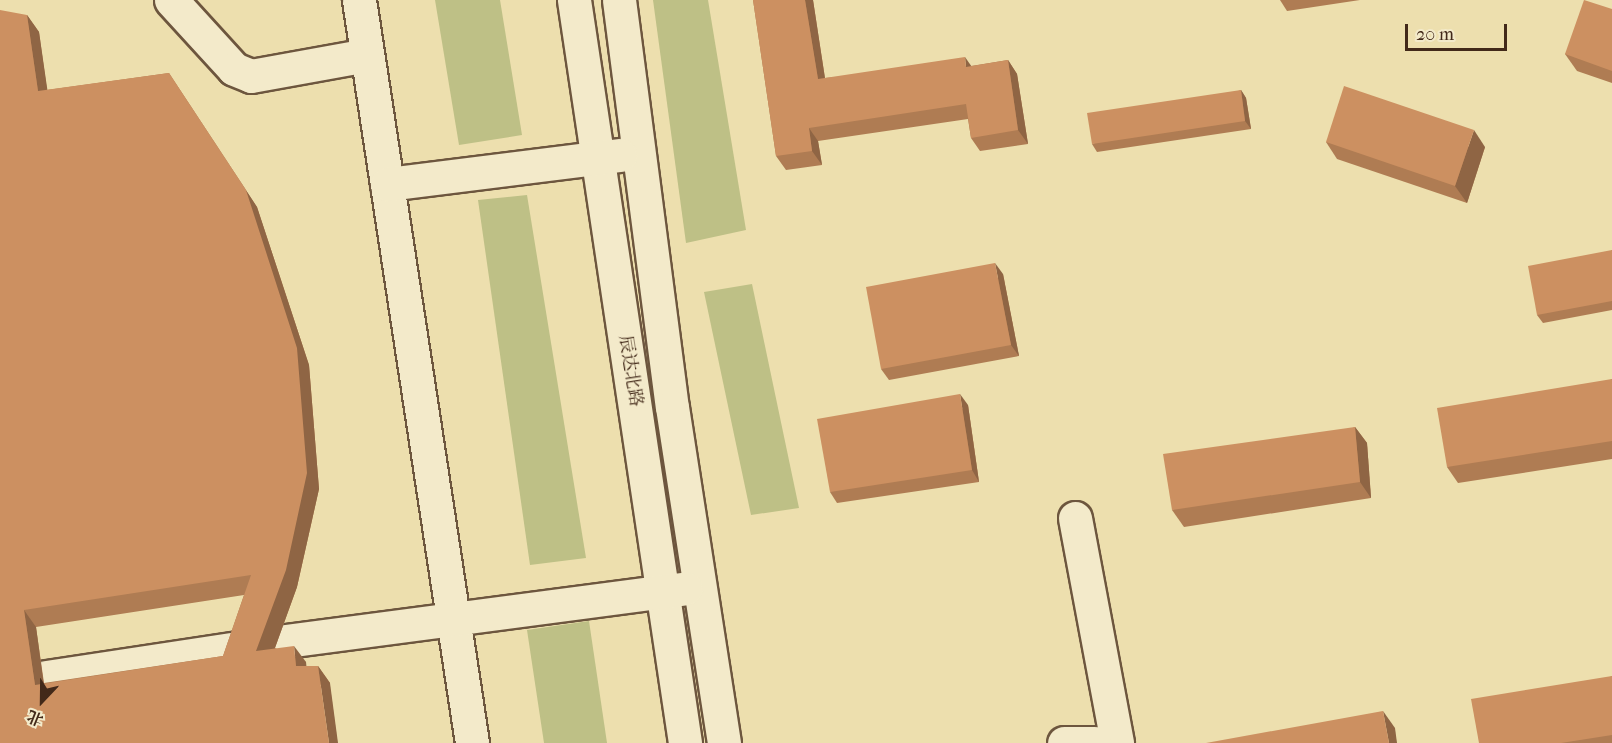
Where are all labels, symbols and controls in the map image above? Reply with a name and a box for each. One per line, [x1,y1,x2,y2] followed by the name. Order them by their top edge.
[1408,12,1510,50] scale bar
[1416,24,1454,45] text: 20 m
[614,334,646,408] street label: 辰达北路
[12,671,72,731] north arrow
[24,706,46,730] text: 北

